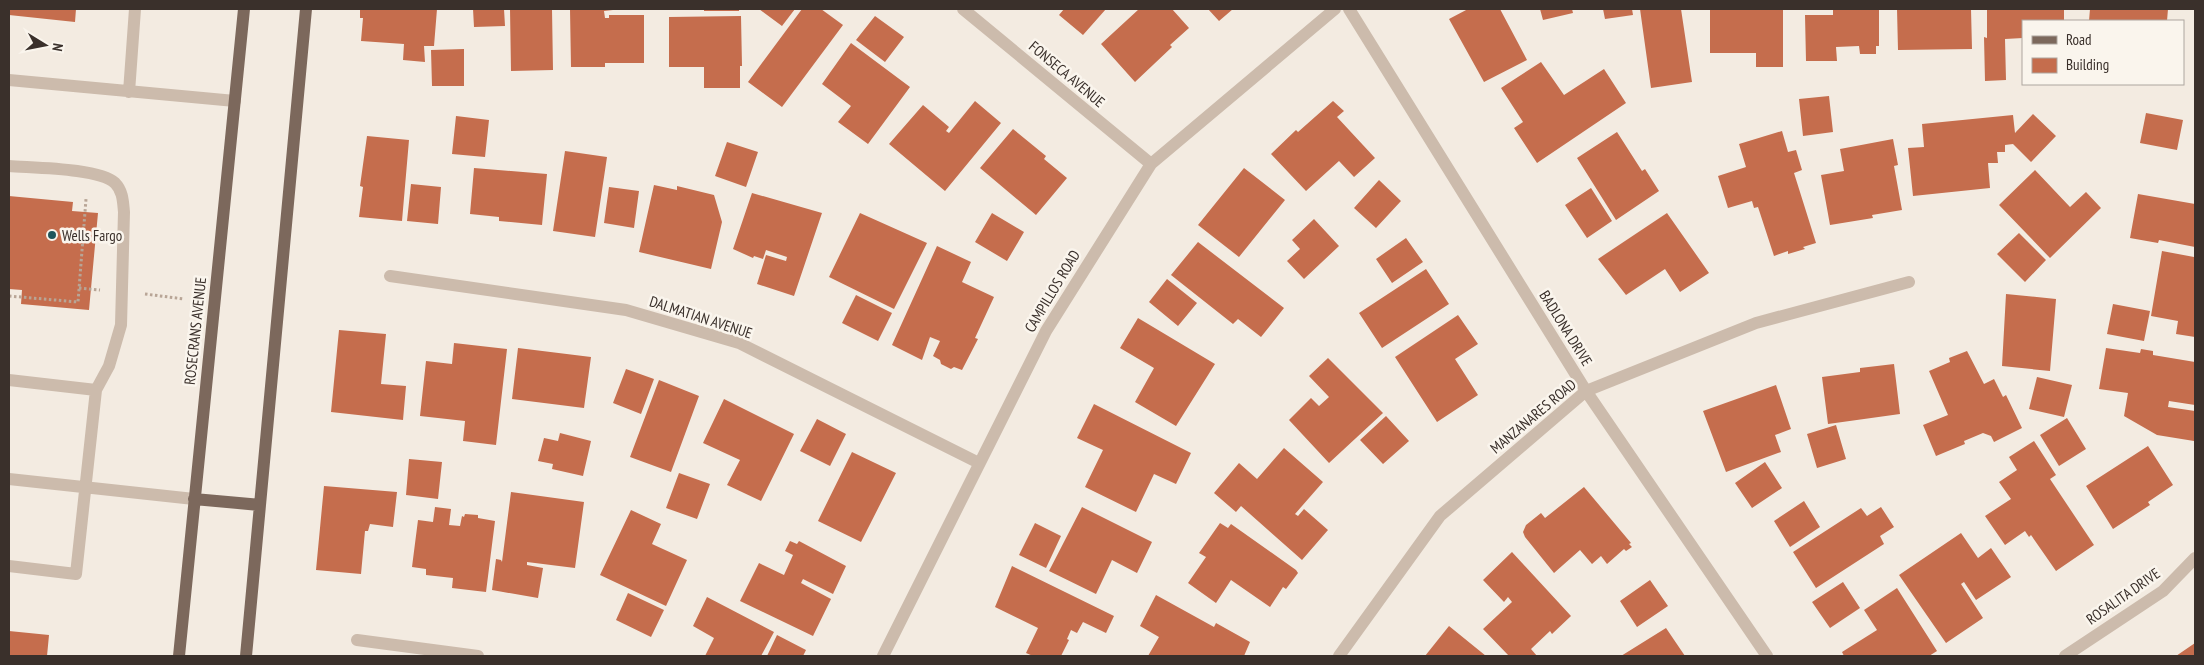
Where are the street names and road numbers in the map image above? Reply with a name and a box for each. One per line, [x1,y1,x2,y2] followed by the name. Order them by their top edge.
[1025,37,1109,111] street label: FONSECA AVENUE
[1020,246,1084,336] street label: CAMPILLOS ROAD
[180,276,210,386] street label: ROSECRANS AVENUE
[1535,287,1597,369] street label: BADLONA DRIVE
[647,291,755,343] street label: DALMATIAN AVENUE
[1486,375,1580,457] street label: MANZANARES ROAD
[2082,564,2164,628] street label: ROSALITA DRIVE

